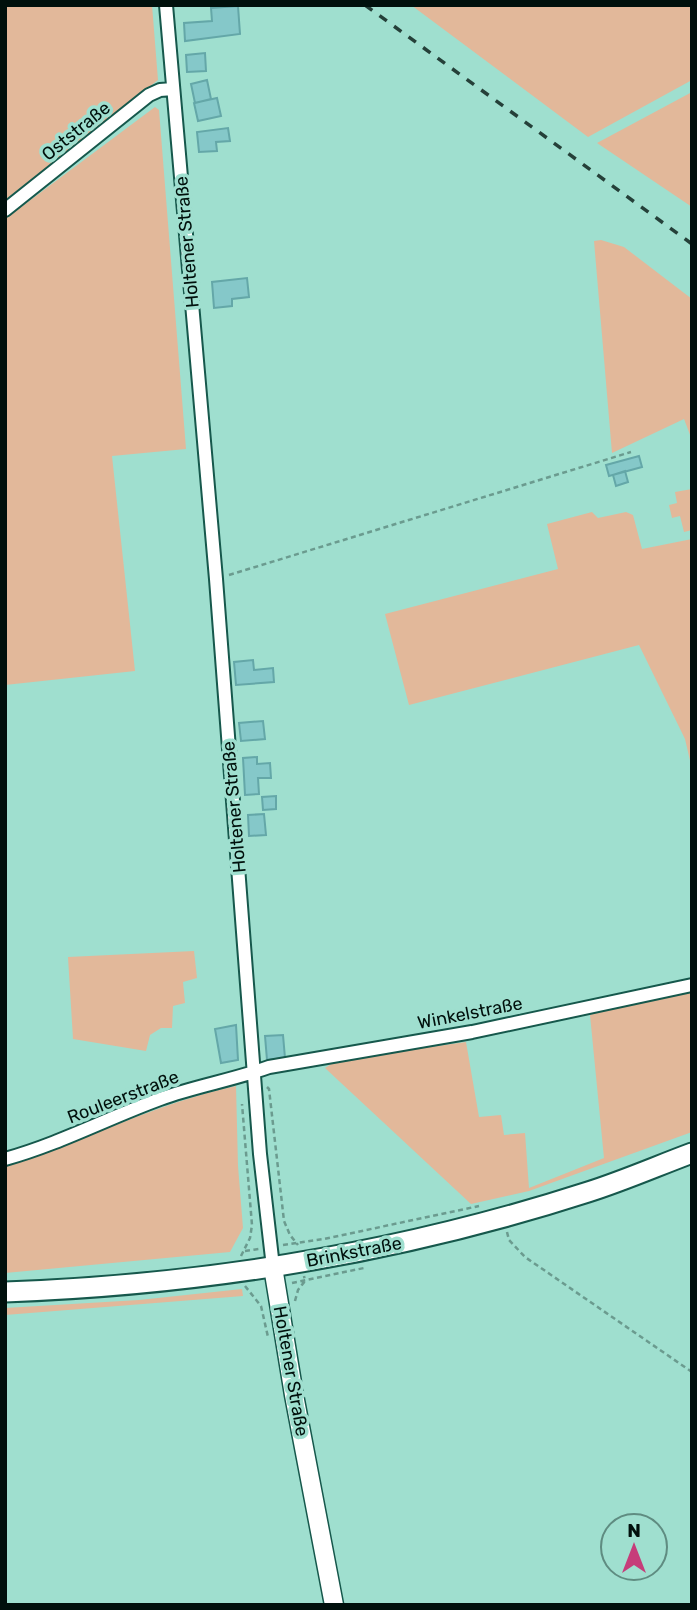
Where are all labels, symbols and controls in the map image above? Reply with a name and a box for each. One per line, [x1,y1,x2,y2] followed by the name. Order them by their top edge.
[37,97,115,165] street label: Oststraße
[170,175,204,309] street label: Holtener Straße
[217,740,251,874] street label: Holtener Straße
[416,992,524,1034] street label: Winkelstraße
[64,1066,182,1128] street label: Rouleerstraße
[304,1232,404,1272] street label: Brinkstraße
[269,1304,313,1438] street label: Holtener Straße
[599,1512,669,1582] north arrow
[627,1519,641,1542] text: N

